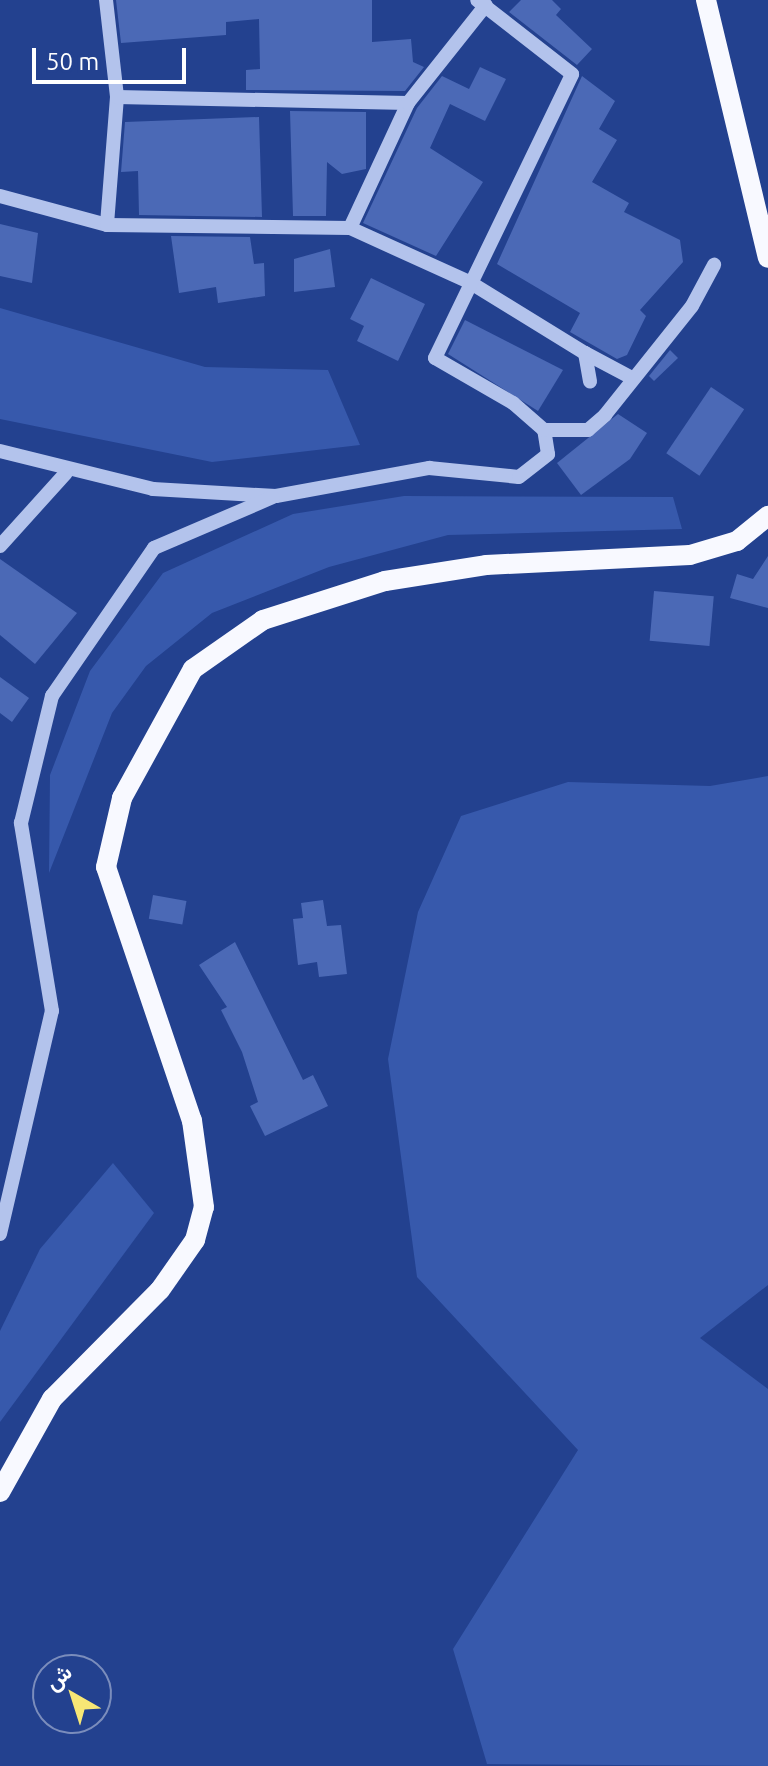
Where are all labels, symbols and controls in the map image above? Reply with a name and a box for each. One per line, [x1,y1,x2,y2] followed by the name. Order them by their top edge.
[36,32,190,82] scale bar
[46,48,99,75] text: 50 m
[32,1654,112,1734] north arrow
[40,1658,76,1695] text: ش

